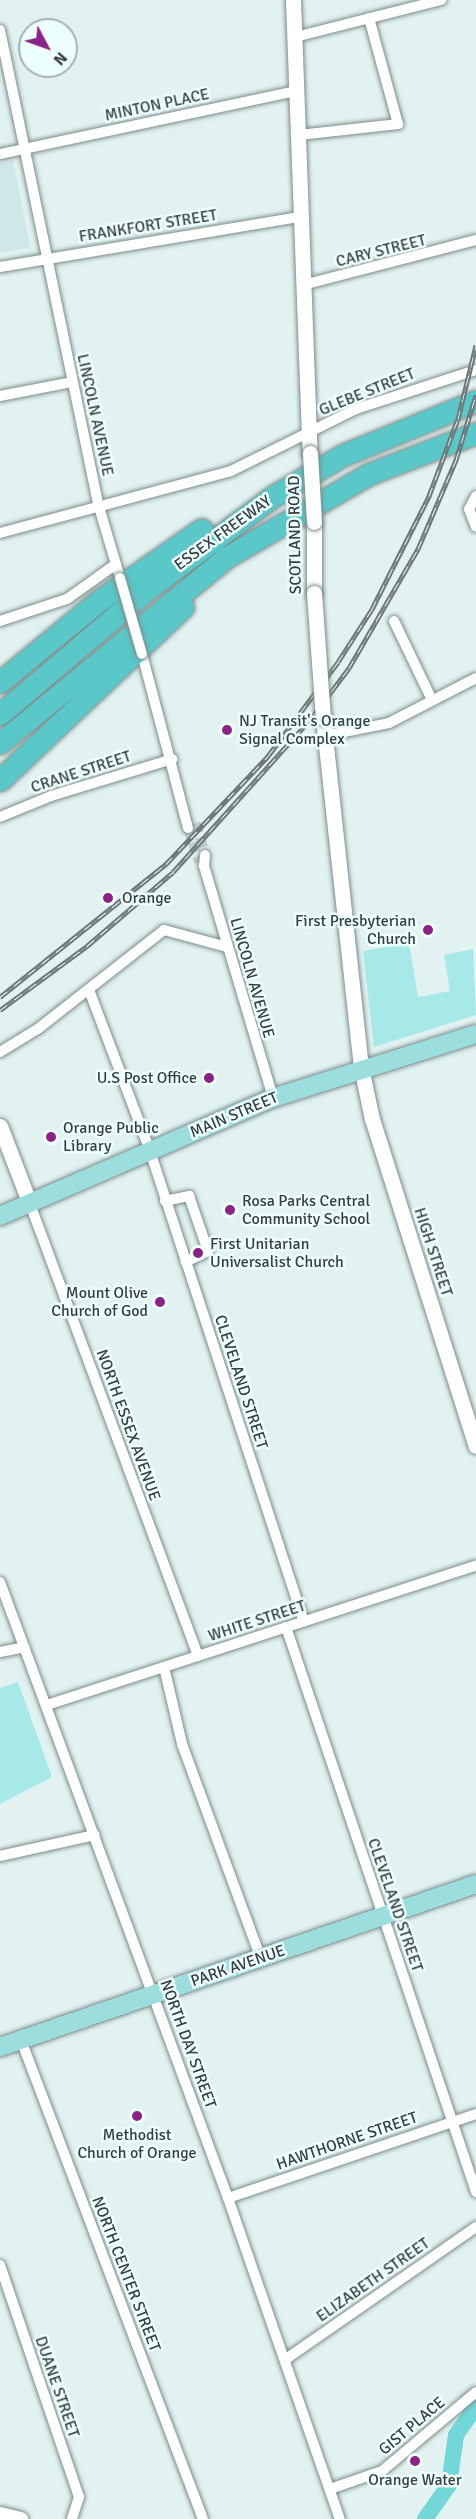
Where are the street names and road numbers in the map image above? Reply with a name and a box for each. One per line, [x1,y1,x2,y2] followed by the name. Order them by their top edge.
[103,85,211,125] street label: MINTON PLACE
[78,206,218,246] street label: FRANKFORT STREET
[334,231,428,271] street label: CARY STREET
[73,352,117,478] street label: LINCOLN AVENUE
[316,364,418,420] street label: GLEBE STREET
[284,475,306,595] street label: SCOTLAND ROAD
[171,491,275,575] street label: ESSEX FREEWAY
[28,747,134,797] street label: CRANE STREET
[226,916,278,1040] street label: LINCOLN AVENUE
[187,1088,281,1142] street label: MAIN STREET
[410,1205,456,1299] street label: HIGH STREET
[210,1313,272,1451] street label: CLEVELAND STREET
[92,1347,164,1503] street label: NORTH ESSEX AVENUE
[206,1596,308,1646] street label: WHITE STREET
[363,1836,427,1974] street label: CLEVELAND STREET
[188,1941,288,1991] street label: PARK AVENUE
[156,1977,220,2111] street label: NORTH DAY STREET
[274,2108,420,2174] street label: HAWTHORNE STREET
[88,2194,164,2354] street label: NORTH CENTER STREET
[313,2234,433,2326] street label: ELIZABETH STREET
[31,2334,83,2440] street label: DUANE STREET
[375,2393,449,2459] street label: GIST PLACE

